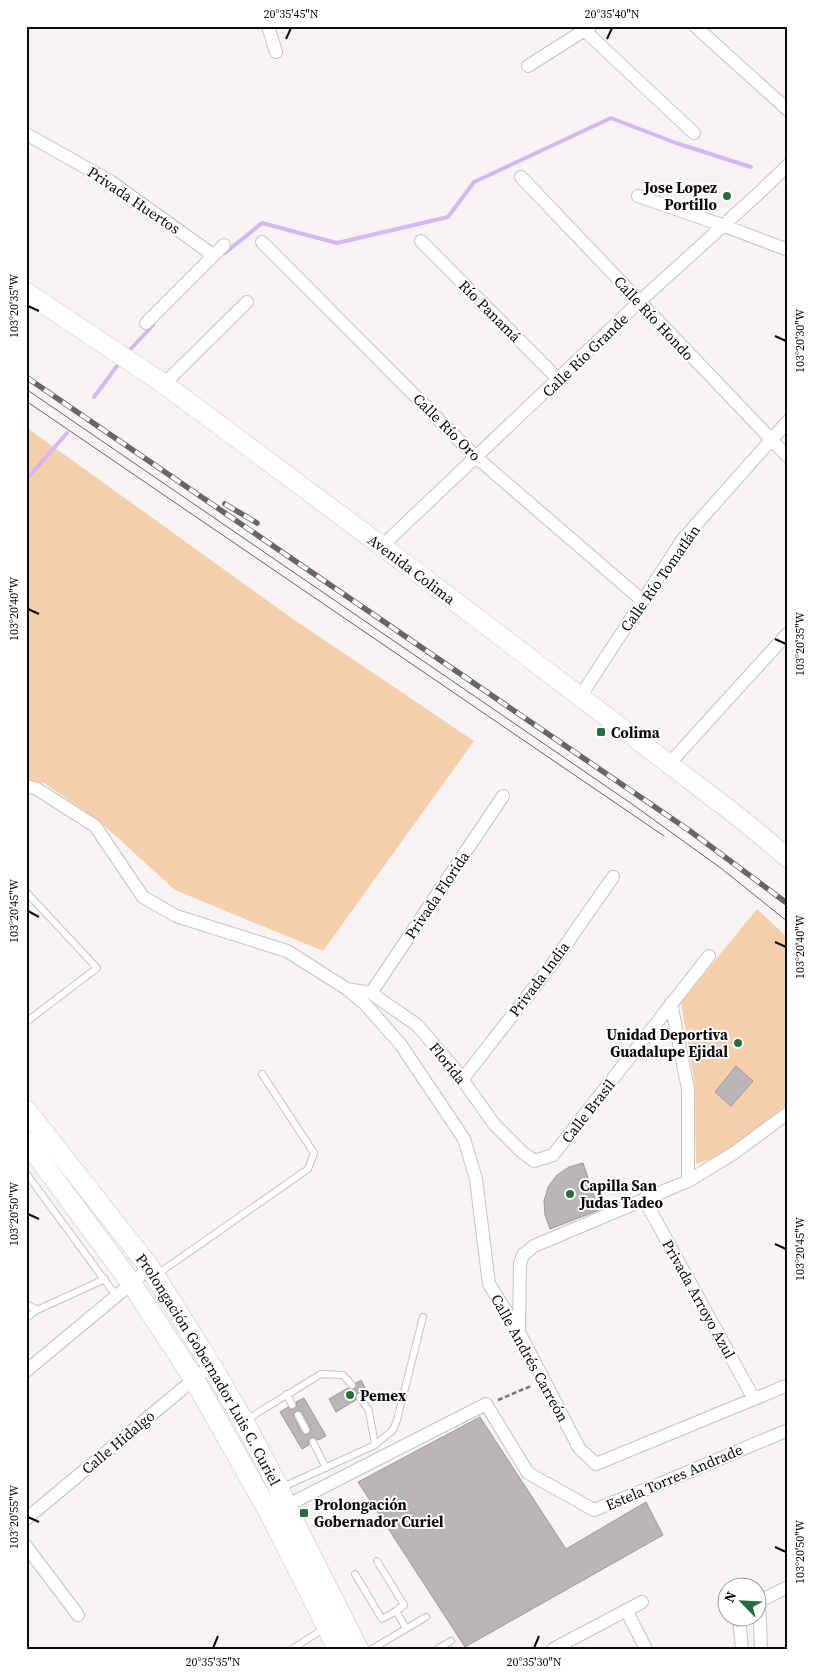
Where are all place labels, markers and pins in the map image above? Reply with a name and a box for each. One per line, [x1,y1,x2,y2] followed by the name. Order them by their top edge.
[643,177,718,215] place label: Jose Lopez Portillo
[721,190,733,202] marker: Jose Lopez Portillo
[611,722,661,743] place label: Colima
[595,726,607,738] marker: Colima
[606,1024,729,1062] place label: Unidad Deportiva Guadalupe Ejidal
[732,1037,744,1049] marker: Unidad Deportiva Guadalupe Ejidal
[579,1175,663,1213] place label: Capilla San Judas Tadeo
[564,1188,576,1200] marker: Capilla San Judas Tadeo
[360,1385,407,1406] place label: Pemex
[344,1389,356,1401] marker: Pemex
[314,1494,444,1532] place label: Prolongación Gobernador Curiel
[298,1507,310,1519] marker: Prolongación Gobernador Curiel

